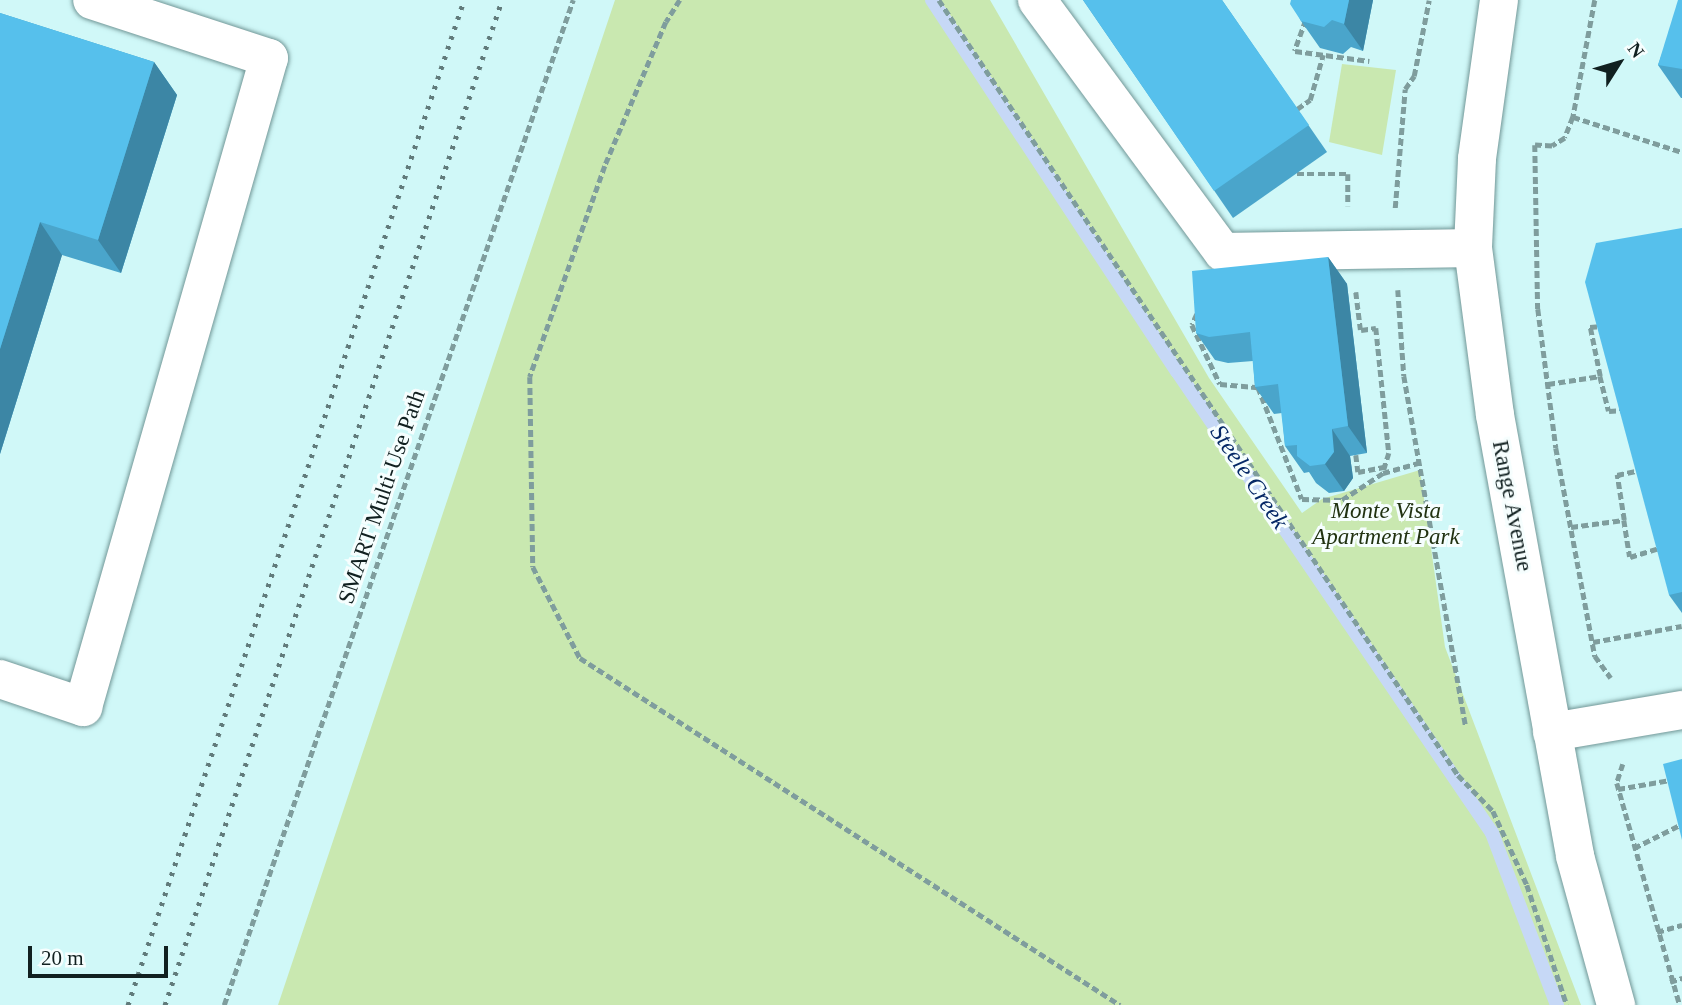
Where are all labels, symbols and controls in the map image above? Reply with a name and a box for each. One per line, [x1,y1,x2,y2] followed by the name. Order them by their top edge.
[1584,28,1654,98] north arrow
[1624,38,1649,62] text: N
[332,386,432,608] street label: SMART Multi-Use Path
[1204,419,1294,535] water label: Steele Creek
[1486,437,1538,575] street label: Range Avenue
[1312,497,1460,551] park label: Monte Vista Apartment Park
[32,932,172,976] scale bar
[41,946,84,970] text: 20 m

